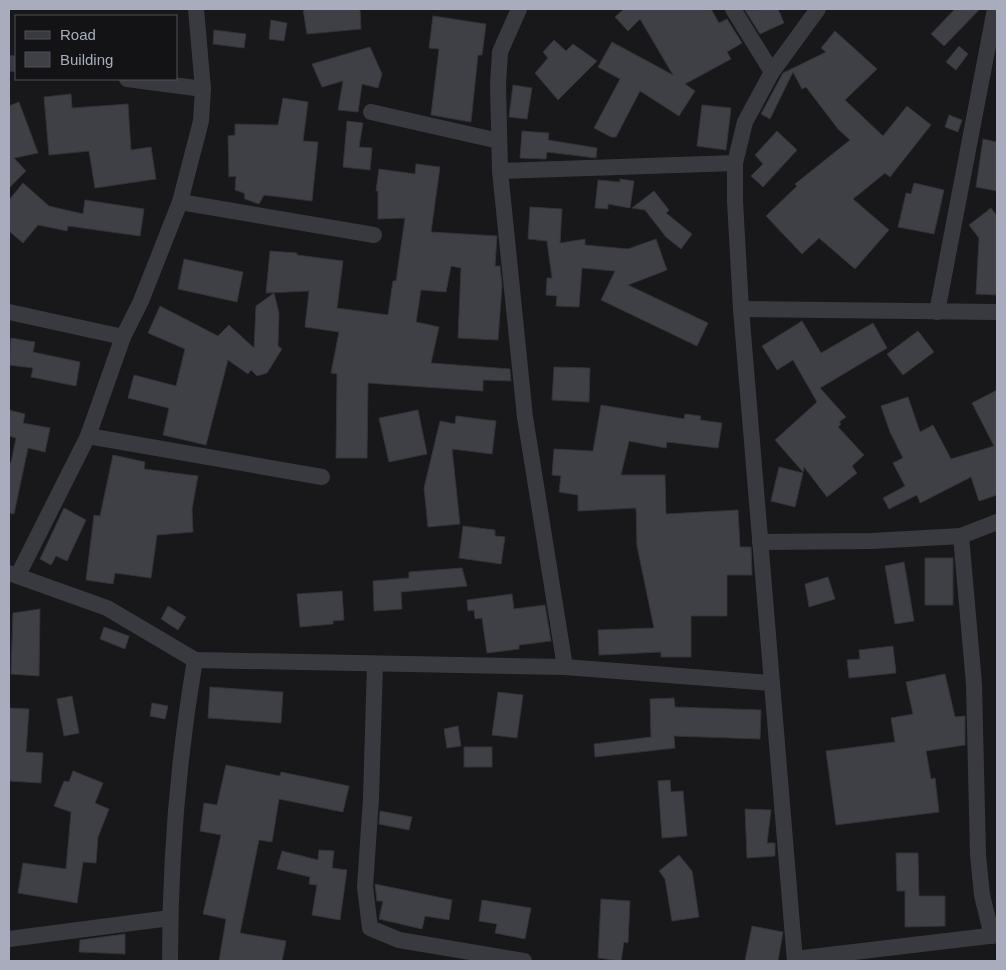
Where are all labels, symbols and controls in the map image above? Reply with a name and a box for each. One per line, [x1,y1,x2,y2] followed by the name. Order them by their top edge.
[15,15,178,80] legend
[60,26,96,43] text: Road
[60,51,113,68] text: Building

